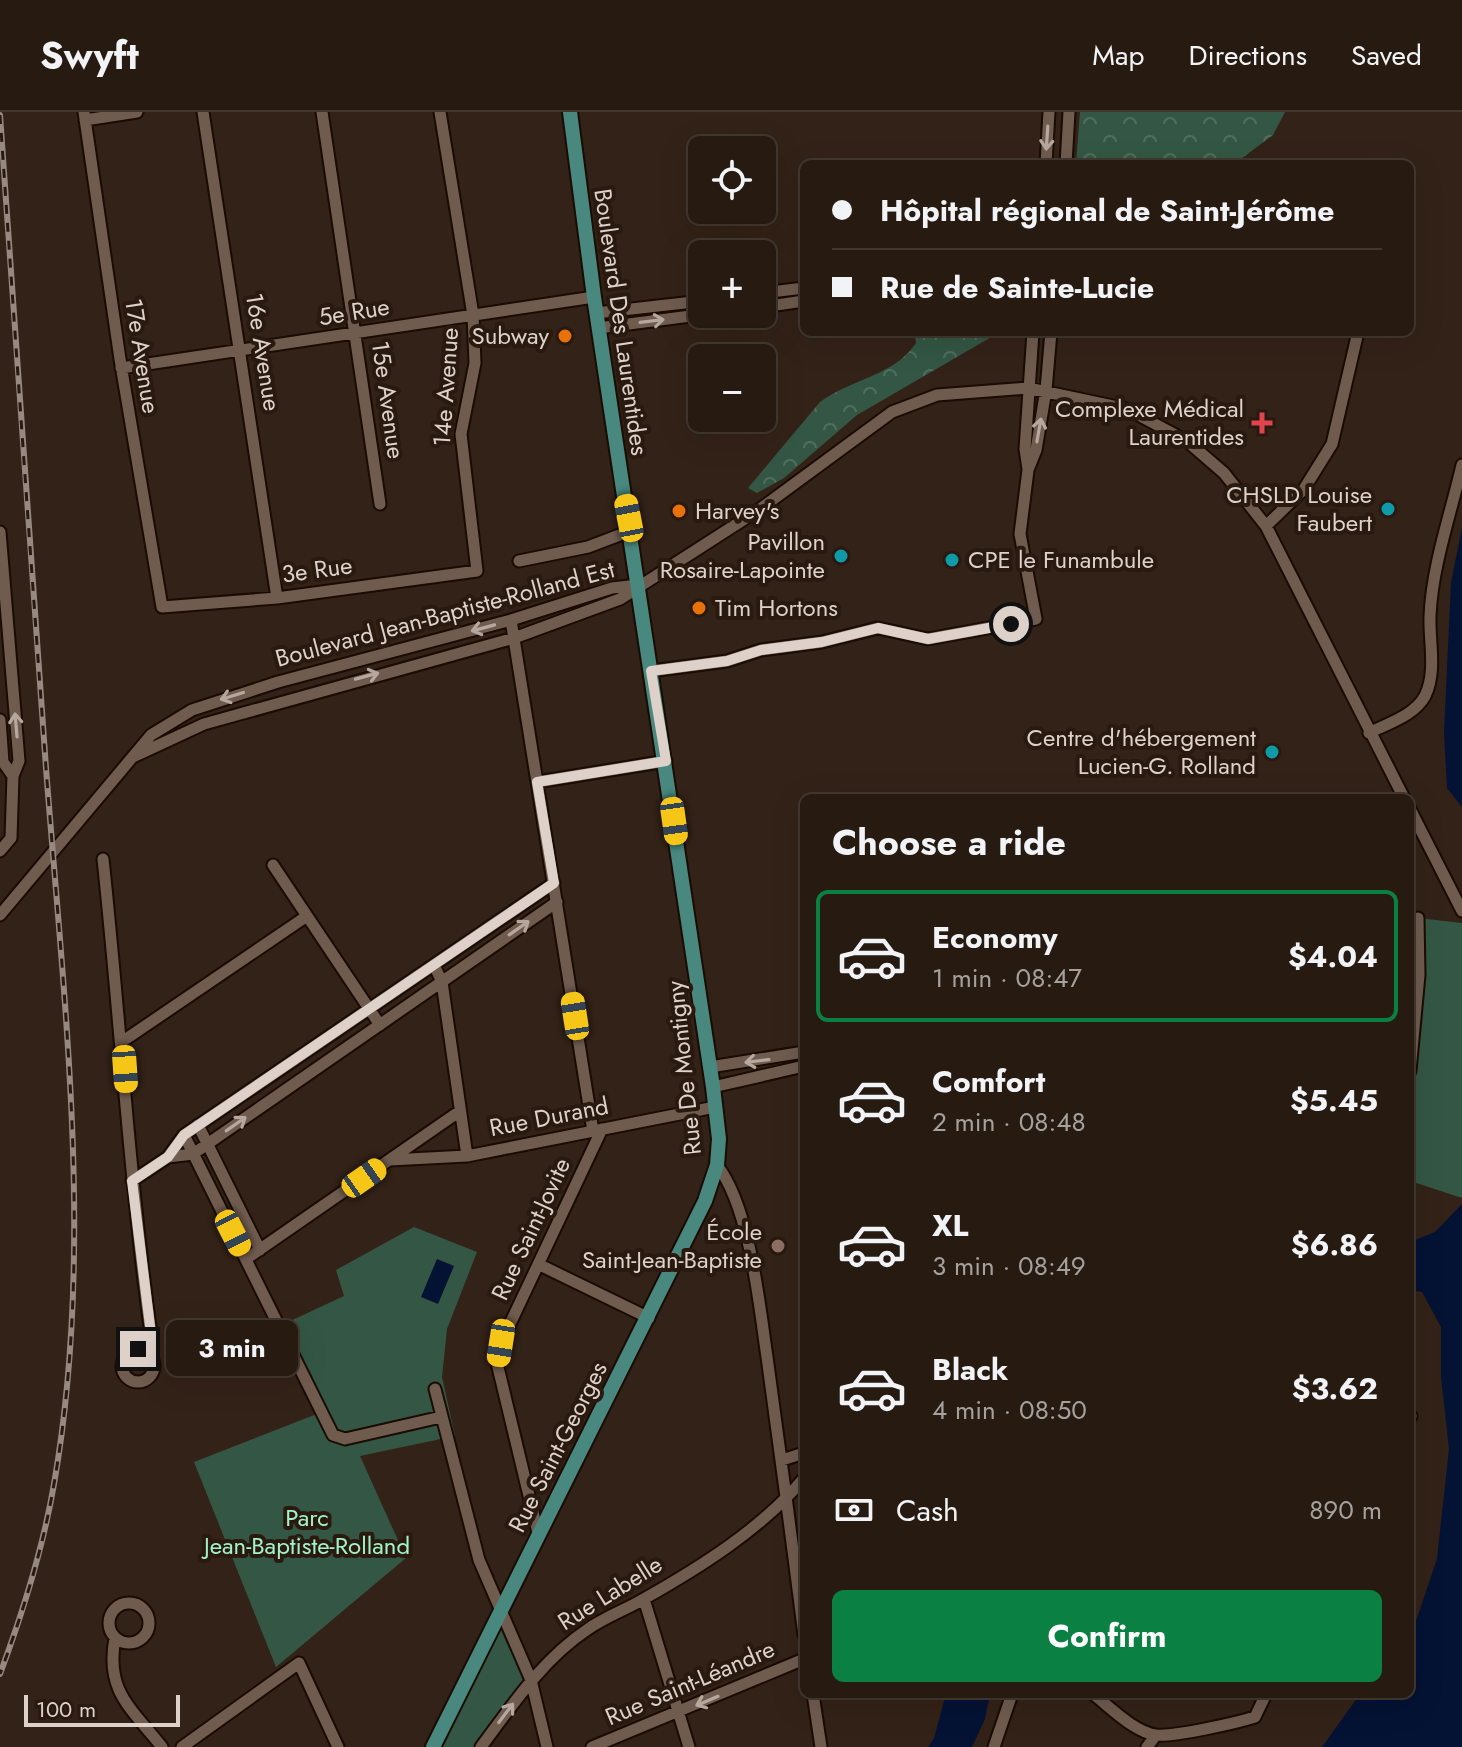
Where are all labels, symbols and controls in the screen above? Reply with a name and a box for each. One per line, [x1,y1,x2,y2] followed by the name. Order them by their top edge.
[40,28,139,83] text: Swyft
[1092,35,1144,76] text: Map
[1188,35,1307,76] text: Directions
[1351,35,1422,76] text: Saved
[1039,124,1054,151] one-way arrow
[688,136,776,432] map controls
[688,136,776,224] button: locate
[585,186,658,457] street label: Boulevard Des Laurentides
[880,189,1335,232] text: Hôpital régional de Saint-Jérôme
[688,240,776,328] button: +
[880,266,1154,309] text: Rue de Sainte-Lucie
[316,289,392,334] street label: 5e Rue
[237,290,290,413] street label: 16e Avenue
[116,296,169,416] street label: 17e Avenue
[639,313,665,328] one-way arrow
[472,318,549,353] place label: Subway
[424,326,467,448] street label: 14e Avenue
[556,327,574,345] marker: Subway
[363,339,414,461] street label: 15e Avenue
[688,344,776,432] button: −
[1055,391,1244,454] place label: Complexe Médical Laurentides
[1251,412,1273,434] marker: Complexe Médical Laurentides
[1033,418,1048,444] one-way arrow
[1226,477,1372,540] place label: CHSLD Louise Faubert
[613,492,645,544] car
[695,493,780,528] place label: Harvey's
[1379,500,1397,518] marker: CHSLD Louise Faubert
[670,502,688,520] marker: Harvey's
[660,524,825,587] place label: Pavillon Rosaire-Lapointe
[968,542,1154,577] place label: CPE le Funambule
[279,547,355,592] street label: 3e Rue
[832,547,850,565] marker: Pavillon Rosaire-Lapointe
[271,551,619,676] street label: Boulevard Jean-Baptiste-Rolland Est
[943,551,961,569] marker: CPE le Funambule
[715,590,838,625] place label: Tim Hortons
[690,599,708,617] marker: Tim Hortons
[993,606,1029,642] route start
[471,621,497,636] one-way arrow
[354,668,380,683] one-way arrow
[220,689,246,704] one-way arrow
[8,712,23,739] one-way arrow
[1027,720,1256,783] place label: Centre d'hébergement Lucien-G. Rolland
[1263,743,1281,761] marker: Centre d'hébergement Lucien-G. Rolland
[659,796,689,846] car
[832,816,1066,868] text: Choose a ride
[932,916,1058,959] text: Economy
[507,920,529,936] one-way arrow
[836,920,908,992] icon: car
[1288,935,1378,978] text: $4.04
[932,959,1082,997] text: 1 min · 08:47
[657,979,710,1157] street label: Rue De Montigny
[559,990,591,1042] car
[111,1044,139,1094] car
[744,1053,771,1068] one-way arrow
[932,1060,1045,1103] text: Comfort
[836,1064,908,1136] icon: car
[1290,1079,1378,1122] text: $5.45
[486,1088,611,1145] street label: Rue Durand
[932,1103,1086,1141] text: 2 min · 08:48
[224,1116,246,1132] one-way arrow
[482,1152,579,1306] street label: Rue Saint-Jovite
[337,1154,391,1202] car
[932,1204,968,1247] text: XL
[211,1206,255,1260] car
[836,1208,908,1280] icon: car
[582,1214,762,1277] place label: École Saint-Jean-Baptiste
[1291,1223,1378,1266] text: $6.86
[769,1237,787,1255] marker: École Saint-Jean-Baptiste
[932,1247,1086,1285] text: 3 min · 08:49
[485,1317,517,1369] car
[166,1321,298,1377] callout: 3 min
[198,1329,266,1367] text: 3 min
[120,1331,156,1367] route end
[932,1348,1008,1391] text: Black
[836,1352,908,1424] icon: car
[499,1355,616,1538] street label: Rue Saint-Georges
[1292,1367,1378,1410] text: $3.62
[932,1391,1087,1429] text: 4 min · 08:50
[832,1488,876,1532] icon: cash
[896,1489,959,1532] text: Cash
[1309,1491,1382,1529] text: 890 m
[201,1500,410,1563] park label: Parc Jean-Baptiste-Rolland
[551,1547,669,1639] street label: Rue Labelle
[832,1590,1382,1682] button: Confirm
[600,1631,780,1734] street label: Rue Saint-Léandre
[24,1691,180,1727] scale bar
[36,1693,96,1725] text: 100 m
[695,1695,720,1710] one-way arrow
[497,1703,514,1725] one-way arrow

